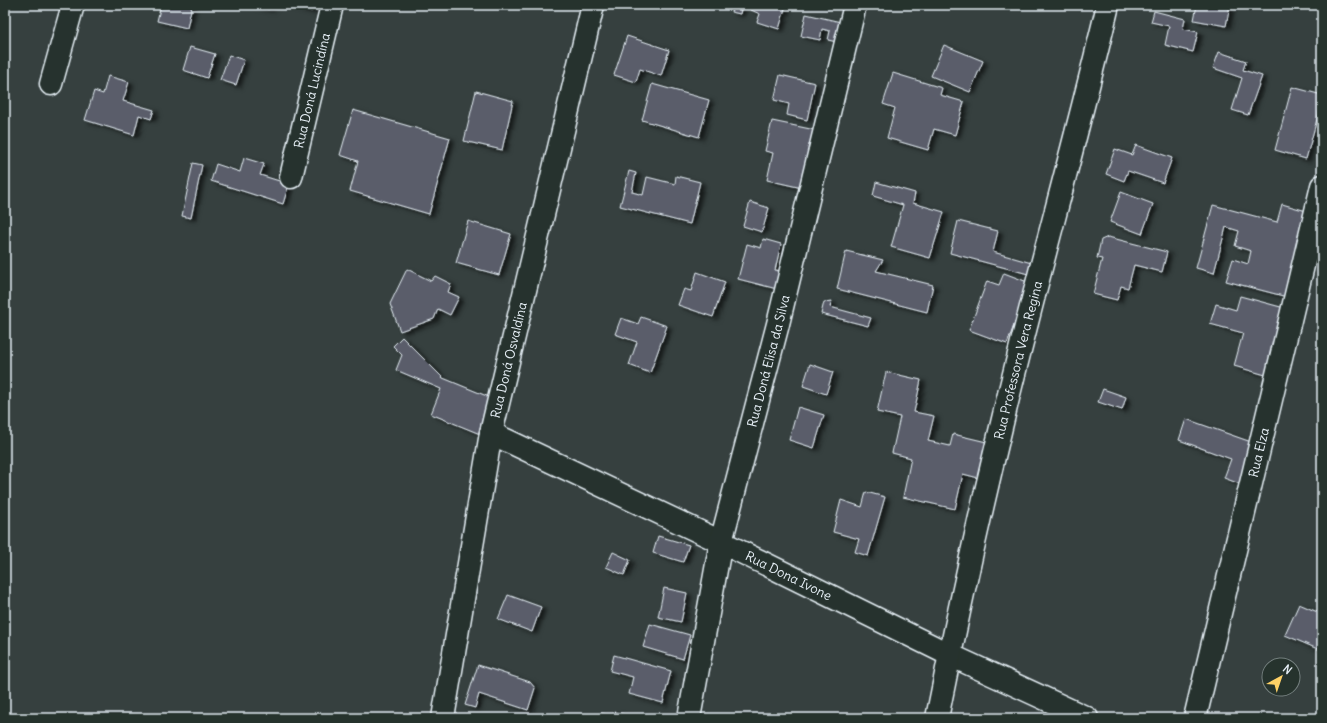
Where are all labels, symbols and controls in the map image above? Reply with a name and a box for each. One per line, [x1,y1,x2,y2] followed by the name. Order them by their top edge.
[290,31,334,150] street label: Rua Doná Lucindína
[990,279,1046,441] street label: Rua Professora Vera Regina
[743,293,793,429] street label: Rua Doná Elisa da Silva
[486,300,530,420] street label: Rua Doná Osvaldina
[1244,426,1273,479] street label: Rua Elza
[743,547,835,604] street label: Rua Dona Ivone
[1261,657,1301,697] north arrow
[1280,662,1295,677] text: N

